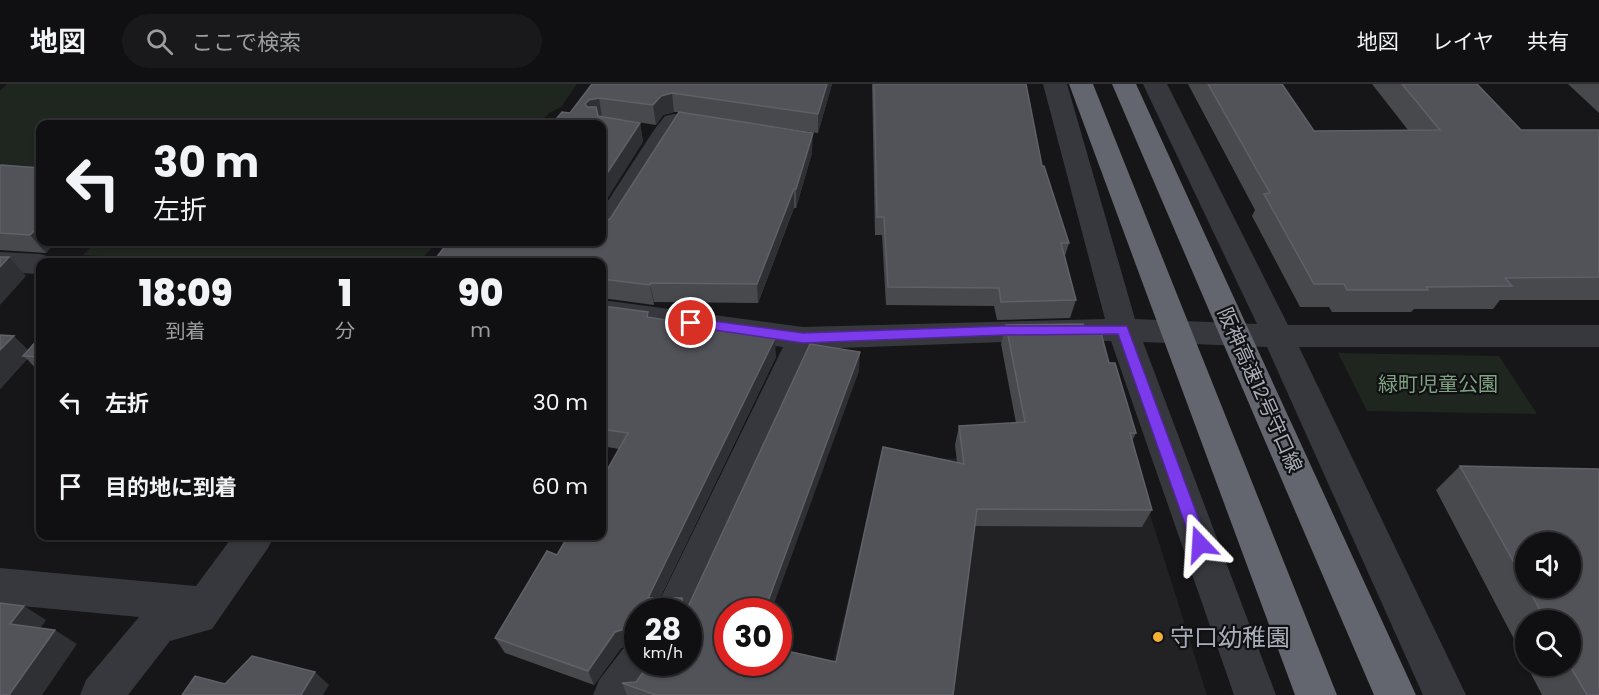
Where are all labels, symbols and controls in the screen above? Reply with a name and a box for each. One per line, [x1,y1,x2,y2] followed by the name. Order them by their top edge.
[122,14,542,68] search box
[30,22,86,61] text: 地図
[143,25,176,58] icon: search
[191,27,301,58] text: ここで検索
[1357,27,1399,56] text: 地図
[1432,27,1494,56] text: レイヤ
[1527,27,1569,56] text: 共有
[153,133,259,192] text: 30 m
[54,144,132,222] icon: left
[153,191,207,228] text: 左折
[139,268,232,319] text: 18:09
[338,268,352,319] text: 1
[458,268,503,319] text: 90
[665,297,716,348] pin
[1211,303,1309,477] street label: 阪神高速12号守口線
[674,306,707,339] icon: arrive
[470,316,491,344] text: m
[166,317,206,345] text: 到着
[335,317,355,345] text: 分
[1378,370,1498,398] park label: 緑町児童公園
[54,386,87,419] icon: left
[533,387,588,418] text: 30 m
[105,388,149,419] text: 左折
[54,470,87,503] icon: arrive
[532,471,588,502] text: 60 m
[105,472,237,503] text: 目的地に到着
[1168,512,1232,576] position arrow
[1515,532,1581,676] map controls
[1515,532,1581,598] button: sound
[714,598,792,676] speed limit sign: 30
[645,608,681,651] text: 28
[1515,610,1581,676] button: search
[1170,621,1290,654] place label: 守口幼稚園
[1151,630,1165,644] marker: 守口幼稚園
[643,642,683,663] text: km/h

